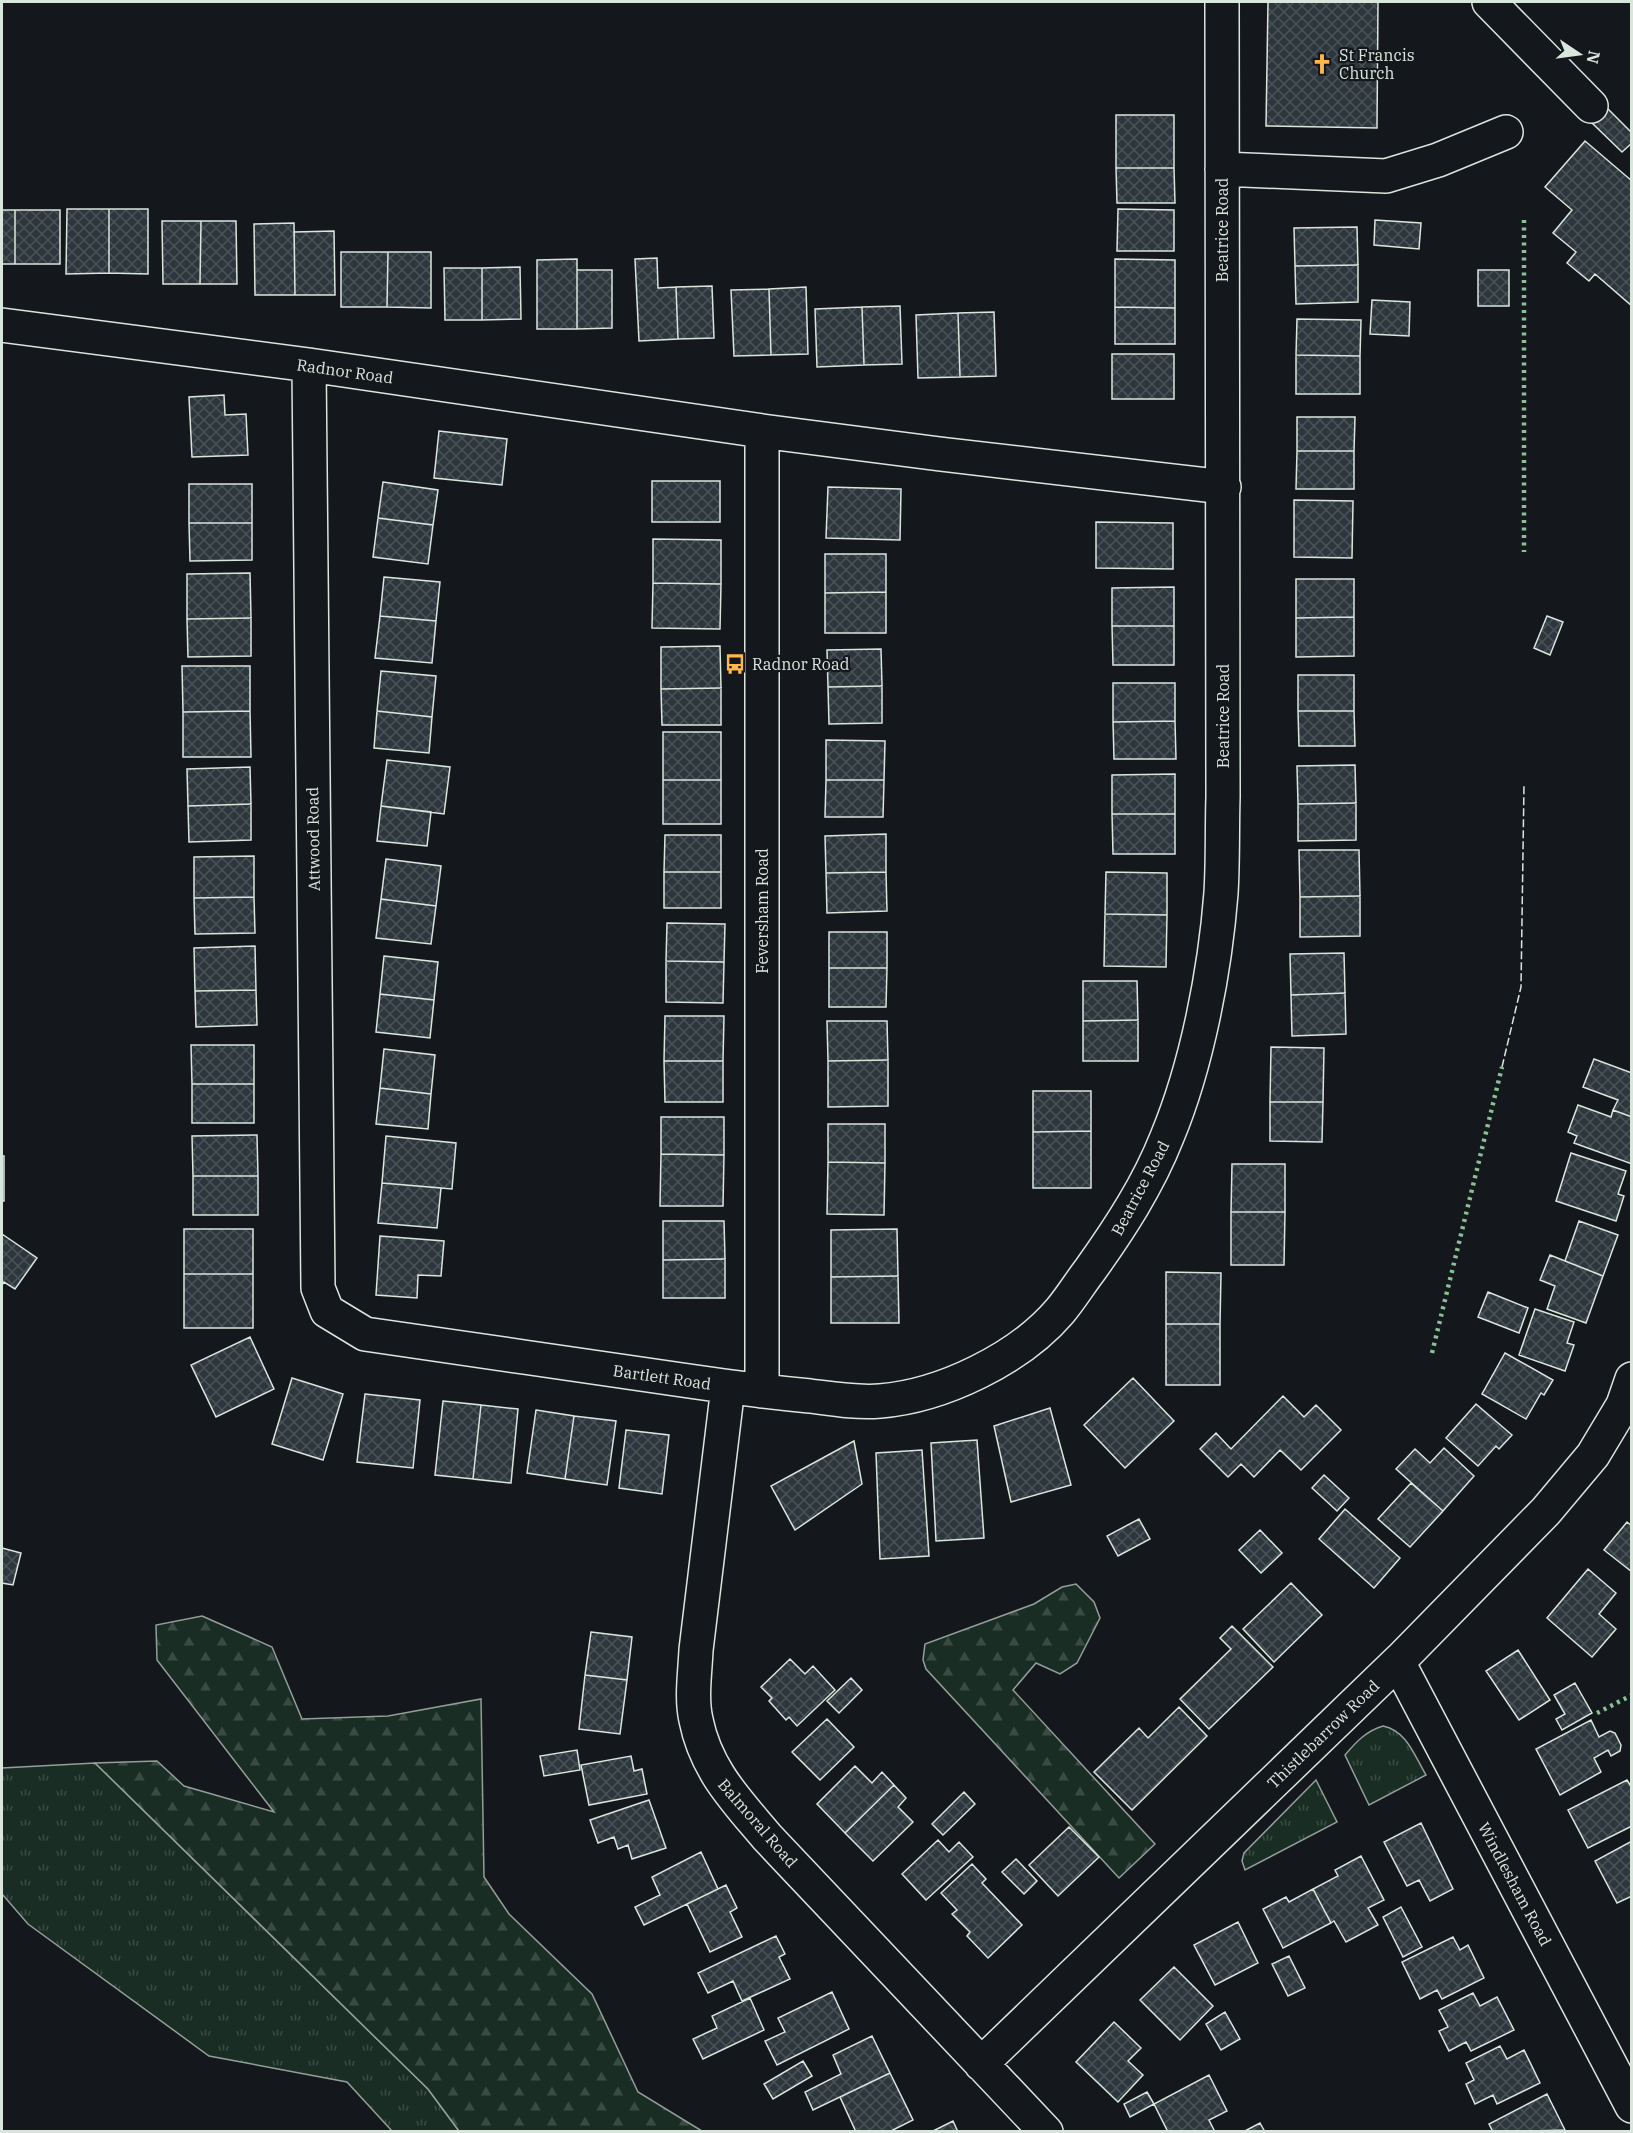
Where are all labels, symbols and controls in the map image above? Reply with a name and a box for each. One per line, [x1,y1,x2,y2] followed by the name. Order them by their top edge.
[1549,24,1609,84] north arrow
[1339,45,1415,83] place label: St Francis Church
[1582,49,1605,66] text: N
[1310,52,1334,76] church icon: St Francis Church
[1212,178,1232,282] street label: Beatrice Road
[295,354,395,388] street label: Radnor Road
[723,652,747,676] bus stop icon: Radnor Road
[752,654,850,674] place label: Radnor Road
[1213,664,1233,768] street label: Beatrice Road
[302,786,324,891] street label: Attwood Road
[752,848,772,974] street label: Feversham Road
[1107,1137,1173,1239] street label: Beatrice Road
[612,1360,713,1394] street label: Bartlett Road
[1263,1675,1383,1793] street label: Thistlebarrow Road
[714,1775,802,1872] street label: Balmoral Road
[1474,1819,1556,1950] street label: Windlesham Road

